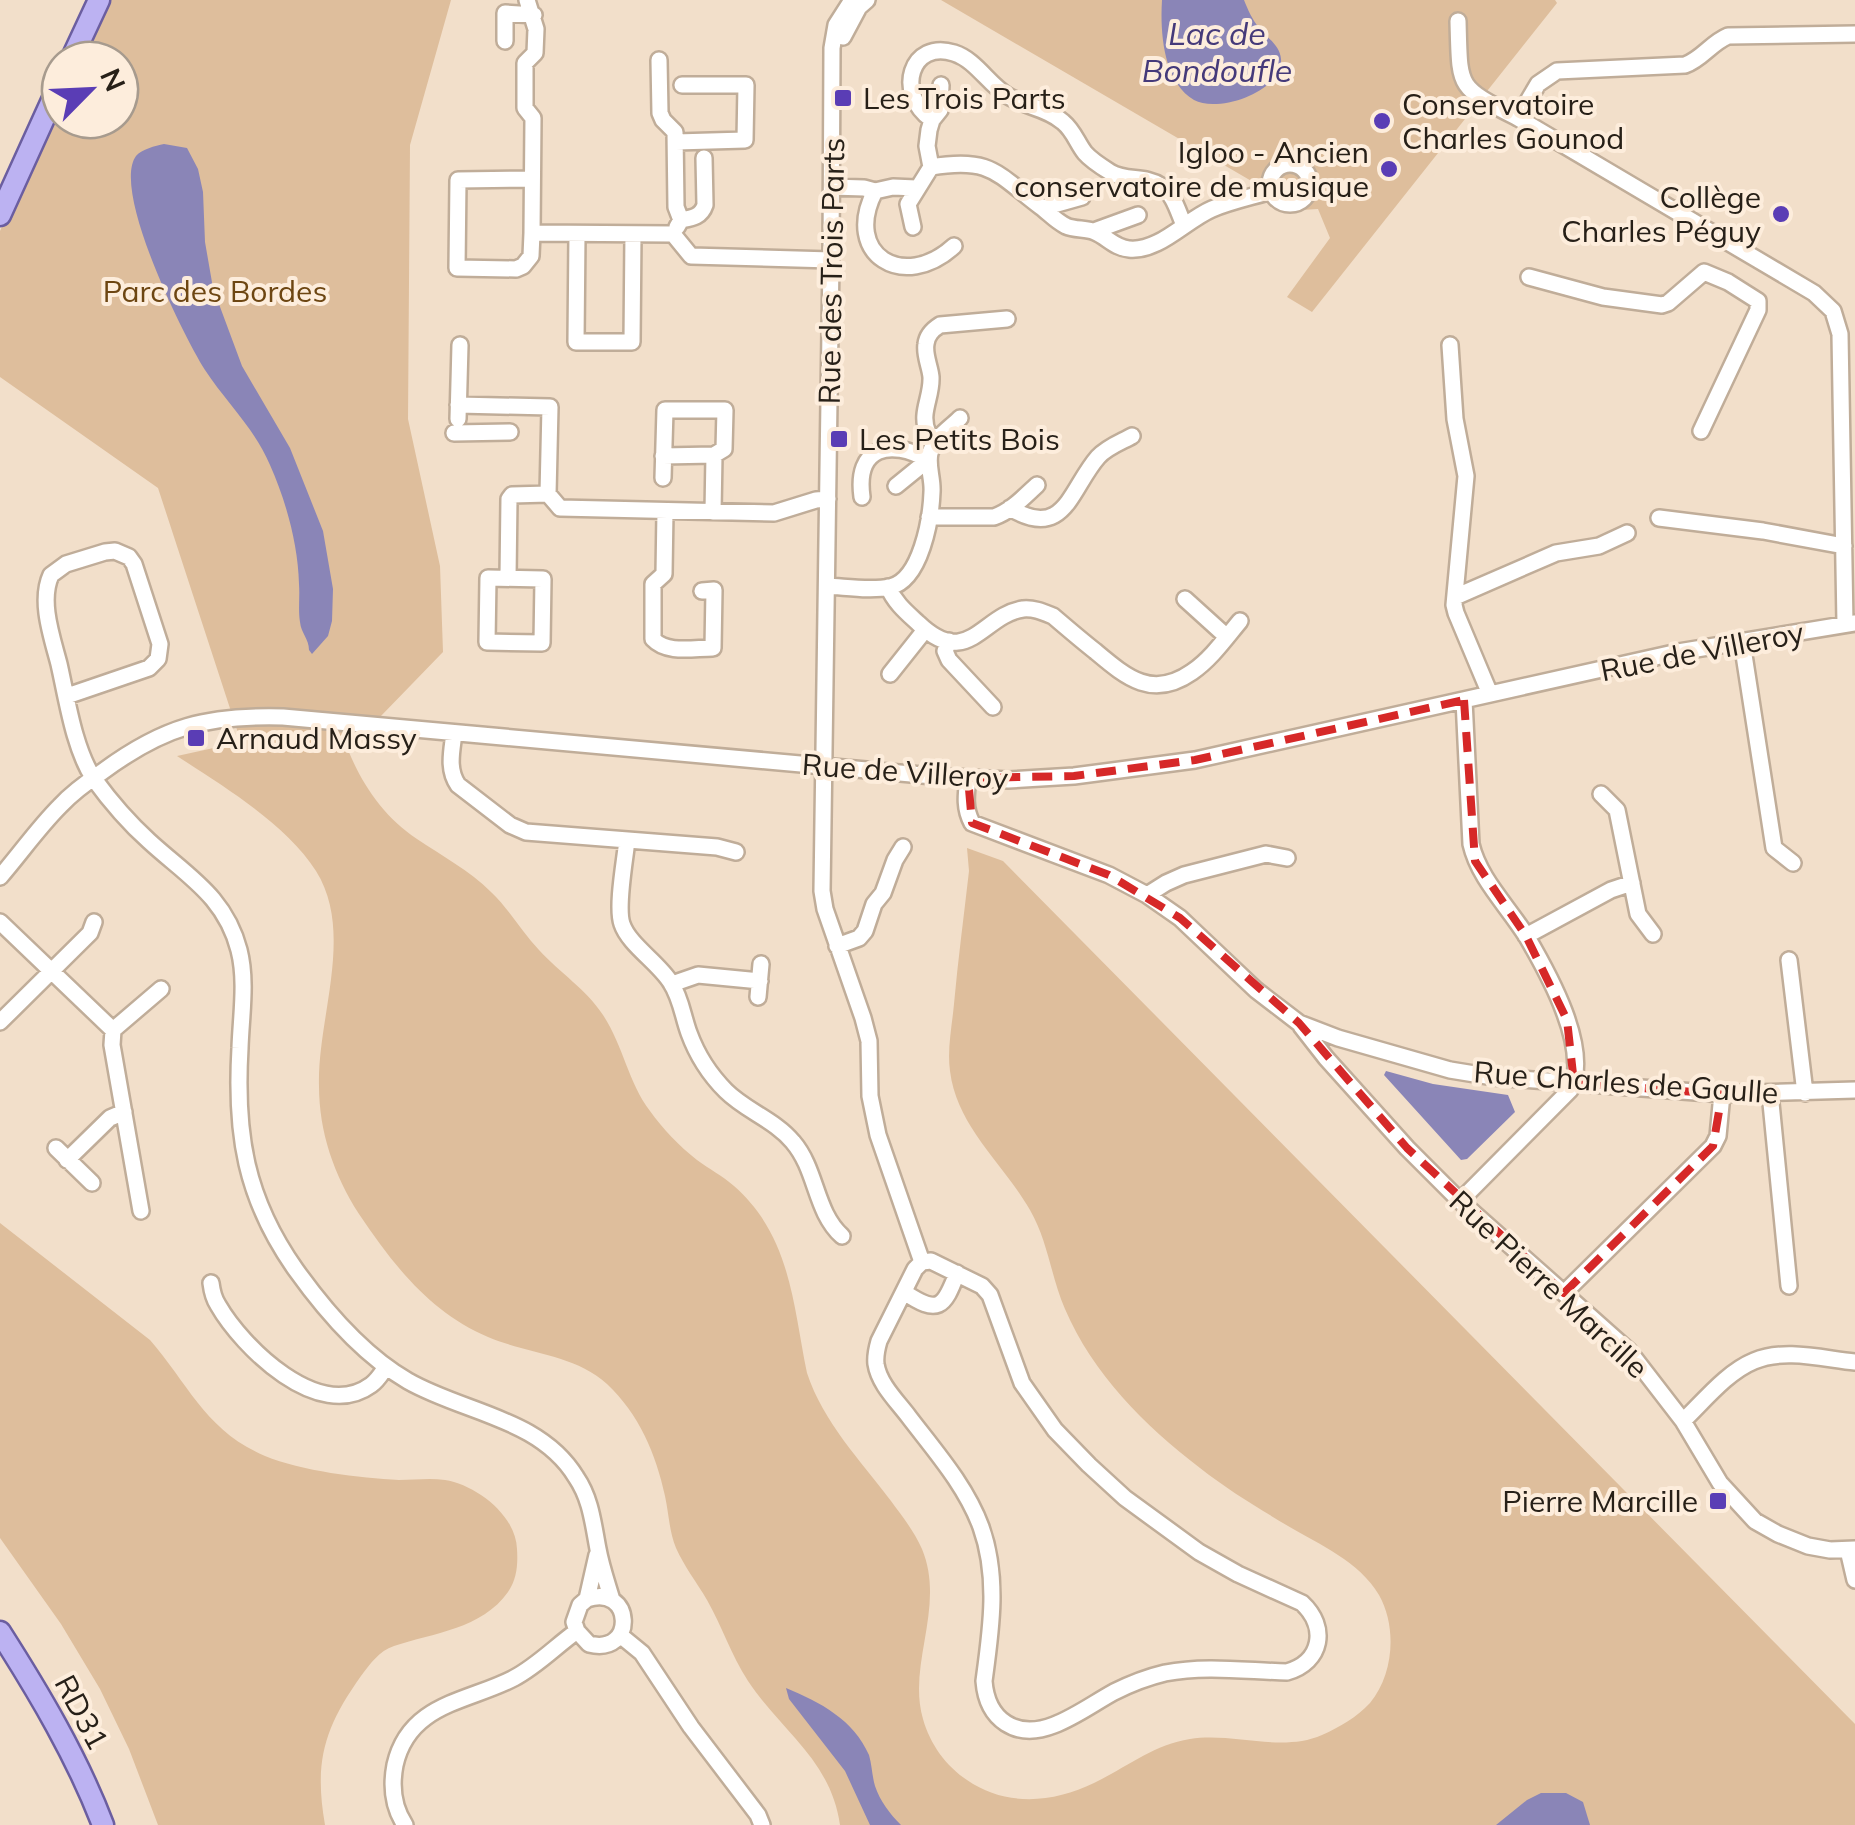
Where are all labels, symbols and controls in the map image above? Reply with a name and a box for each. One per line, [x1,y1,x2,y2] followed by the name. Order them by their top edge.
[1142,13,1292,90] water label: Lac de Bondoufle
[40,40,140,140] north arrow
[93,63,134,96] text: N
[863,79,1066,117] place label: Les Trois Parts
[1402,85,1624,157] place label: Conservatoire Charles Gounod
[832,87,854,109] marker: Les Trois Parts
[1371,110,1393,132] marker: Conservatoire Charles Gounod
[1014,133,1369,205] place label: Igloo - Ancien conservatoire de musique
[810,137,852,405] street label: Rue des Trois Parts
[1378,158,1400,180] marker: Igloo - Ancien conservatoire de musique
[1561,178,1761,250] place label: Collège Charles Péguy
[1770,203,1792,225] marker: Collège Charles Péguy
[103,272,327,310] park label: Parc des Bordes
[859,420,1060,458] place label: Les Petits Bois
[828,428,850,450] marker: Les Petits Bois
[1597,613,1807,689] street label: Rue de Villeroy
[216,719,417,757] place label: Arnaud Massy
[185,727,207,749] marker: Arnaud Massy
[801,745,1009,797] street label: Rue de Villeroy
[1472,1052,1780,1112] street label: Rue Charles de Gaulle
[1442,1182,1656,1386] street label: Rue Pierre Marcille
[1502,1482,1698,1520] place label: Pierre Marcille
[1707,1490,1729,1512] marker: Pierre Marcille
[47,1668,117,1756] street label: RD31

